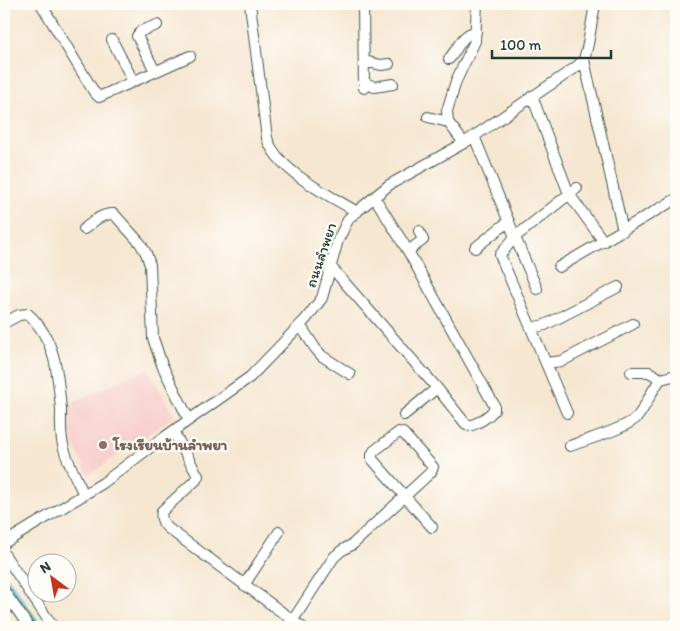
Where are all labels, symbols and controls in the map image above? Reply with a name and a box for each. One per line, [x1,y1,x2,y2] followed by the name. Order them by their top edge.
[492,28,611,60] scale bar
[500,36,542,54] text: 100 m
[302,220,340,290] street label: ถนนลำพยา
[112,436,227,454] place label: โรงเรียนบ้านลำพยา
[97,439,109,451] marker: โรงเรียนบ้านลำพยา
[28,554,78,604] north arrow
[37,558,54,577] text: N

